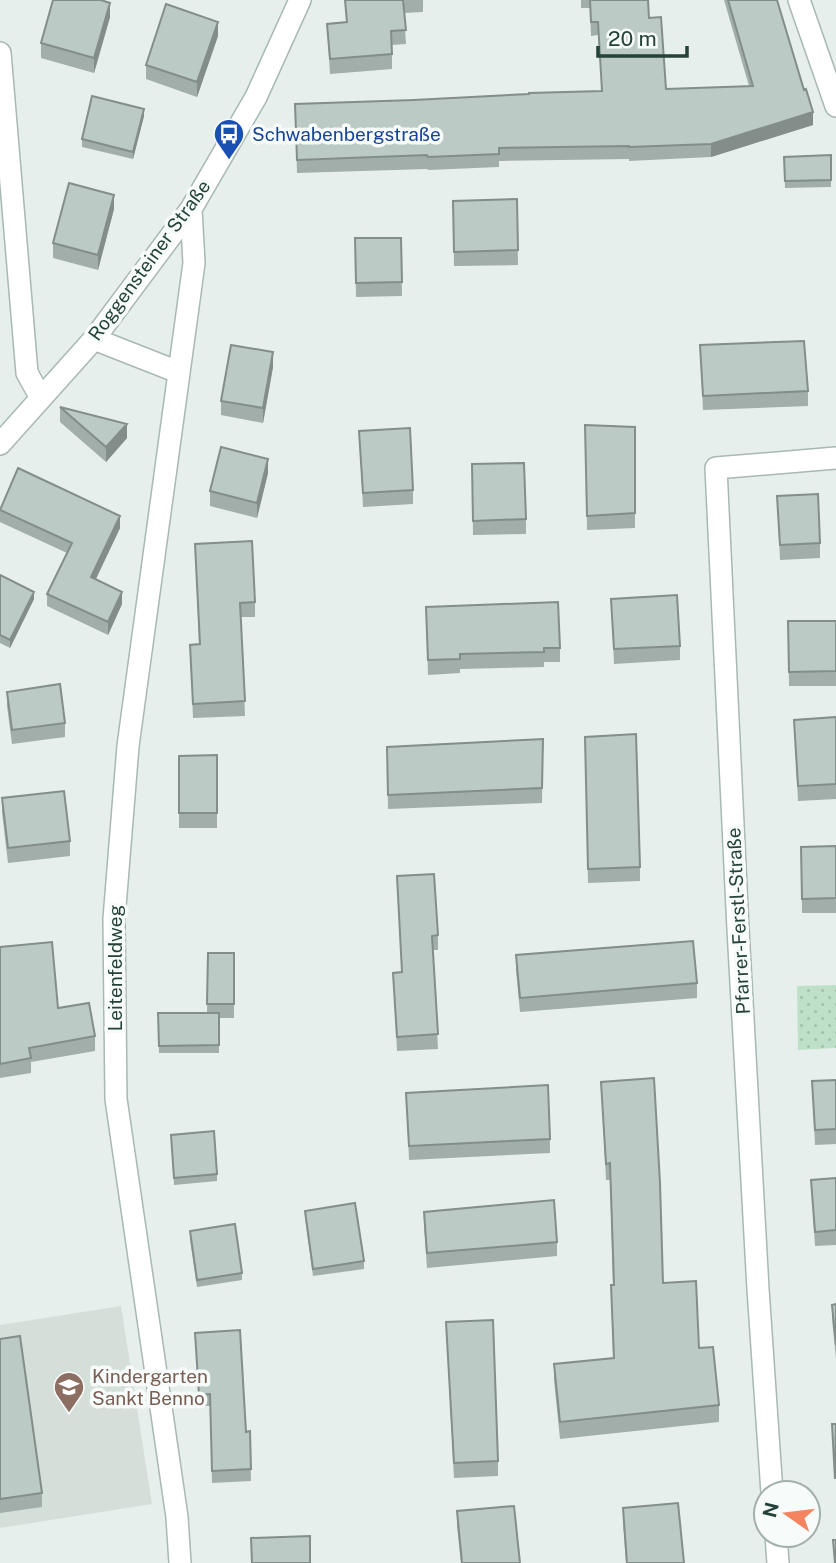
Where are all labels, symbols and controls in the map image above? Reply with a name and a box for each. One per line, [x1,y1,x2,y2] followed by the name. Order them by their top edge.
[598,14,687,58] scale bar
[608,26,657,51] text: 20 m
[212,117,246,161] bus stop icon: Schwabenbergstraße
[252,123,441,145] place label: Schwabenbergstraße
[83,175,215,345] street label: Roggensteiner Straße
[722,827,754,1015] street label: Pfarrer-Ferstl-Straße
[104,905,126,1031] street label: Leitenfeldweg
[92,1365,208,1409] place label: Kindergarten Sankt Benno
[52,1370,86,1414] school or university icon: Kindergarten Sankt Benno
[752,1479,822,1549] north arrow
[758,1500,783,1520] text: N

